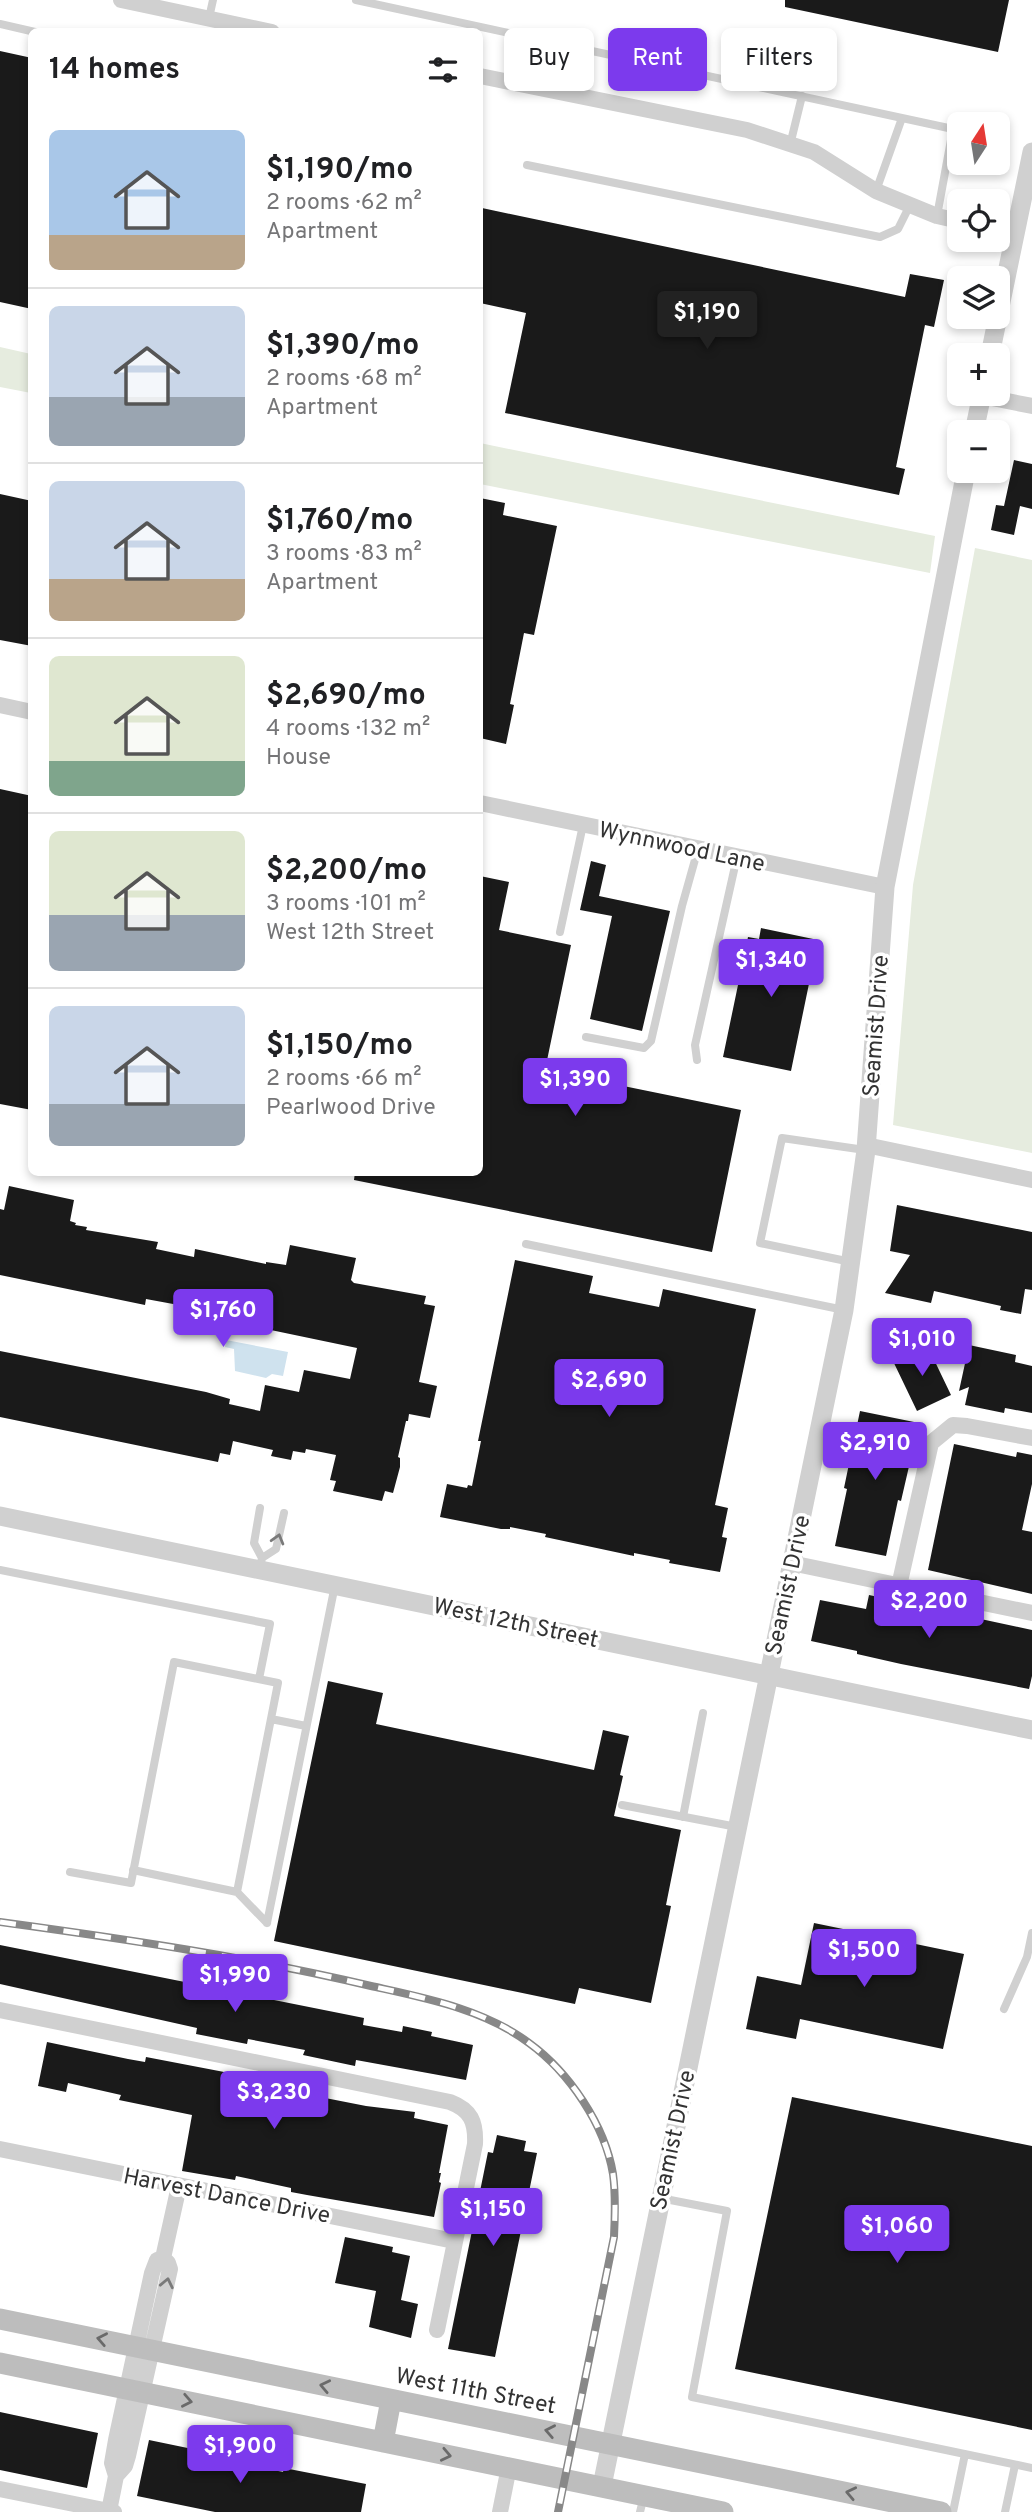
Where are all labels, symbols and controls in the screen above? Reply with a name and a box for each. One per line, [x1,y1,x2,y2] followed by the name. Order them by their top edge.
[504,28,594,91] chip: Buy
[608,28,707,91] chip: Rent
[721,28,837,91] chip: Filters
[424,51,462,89] icon: filters
[49,52,180,89] text: 14 homes
[947,112,1010,175] north arrow
[947,112,1010,483] map controls
[266,152,413,189] text: $1,190/mo
[105,158,189,242] icon: home
[266,189,422,218] text: 2 rooms · 62 m²
[947,189,1010,252] button: locate
[266,218,378,247] text: Apartment
[947,266,1010,329] button: layers
[650,292,764,351] pin: $1,190
[673,299,741,328] text: $1,190
[266,328,419,365] text: $1,390/mo
[105,334,189,418] icon: home
[947,343,1010,406] button: +
[266,365,422,394] text: 2 rooms · 68 m²
[266,394,378,423] text: Apartment
[947,420,1010,483] button: −
[266,503,413,540] text: $1,760/mo
[105,509,189,593] icon: home
[266,540,422,569] text: 3 rooms · 83 m²
[266,569,378,598] text: Apartment
[266,678,426,715] text: $2,690/mo
[105,684,189,768] icon: home
[266,715,430,744] text: 4 rooms · 132 m²
[266,744,331,773] text: House
[596,817,767,880] street label: Wynnwood Lane
[266,853,427,890] text: $2,200/mo
[105,859,189,943] icon: home
[266,890,426,919] text: 3 rooms · 101 m²
[266,919,434,948] text: West 12th Street
[714,940,828,999] pin: $1,340
[735,947,807,976] text: $1,340
[858,954,897,1098] street label: Seamist Drive
[266,1028,413,1065] text: $1,150/mo
[105,1034,189,1118] icon: home
[518,1058,632,1118] pin: $1,390
[266,1065,422,1094] text: 2 rooms · 66 m²
[539,1066,611,1095] text: $1,390
[266,1094,436,1123] text: Pearlwood Drive
[166,1290,280,1349] pin: $1,760
[189,1297,257,1326] text: $1,760
[865,1318,979,1378] pin: $1,010
[888,1326,956,1355] text: $1,010
[552,1360,666,1419] pin: $2,690
[570,1367,648,1396] text: $2,690
[818,1422,932,1482] pin: $2,910
[839,1430,911,1459] text: $2,910
[760,1513,818,1658] street label: Seamist Drive
[269,1533,284,1545] one-way arrow
[872,1580,986,1640] pin: $2,200
[890,1588,968,1617] text: $2,200
[430,1593,601,1656] street label: West 12th Street
[807,1930,921,1989] pin: $1,500
[827,1937,901,1966] text: $1,500
[178,1954,292,2014] pin: $1,990
[199,1962,271,1991] text: $1,990
[645,2068,703,2213] street label: Seamist Drive
[217,2072,331,2131] pin: $3,230
[236,2079,312,2108] text: $3,230
[121,2163,333,2232] street label: Harvest Dance Drive
[436,2188,550,2248] pin: $1,150
[459,2196,527,2225] text: $1,150
[840,2206,954,2265] pin: $1,060
[860,2213,934,2242] text: $1,060
[158,2277,173,2289] one-way arrow
[96,2333,108,2348] one-way arrow
[393,2363,558,2422] street label: West 11th Street
[319,2379,331,2394] one-way arrow
[181,2393,193,2408] one-way arrow
[544,2424,556,2439] one-way arrow
[183,2426,297,2485] pin: $1,900
[203,2433,277,2462] text: $1,900
[440,2446,452,2461] one-way arrow
[845,2487,857,2502] one-way arrow

